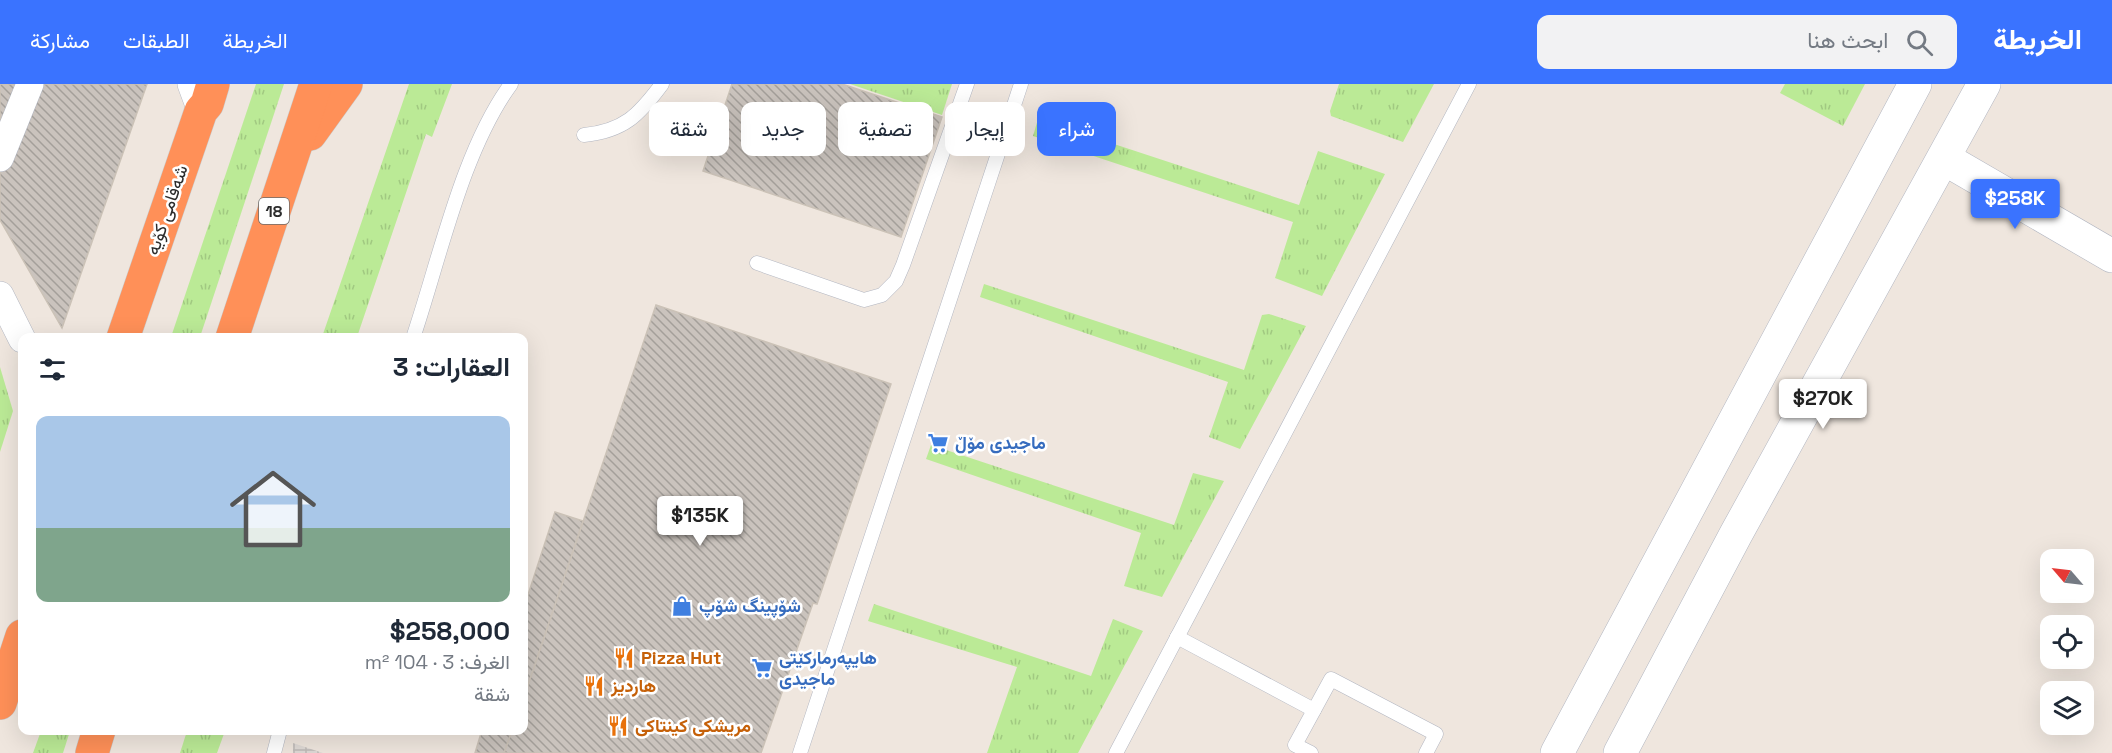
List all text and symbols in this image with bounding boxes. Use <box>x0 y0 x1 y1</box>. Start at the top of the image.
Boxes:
search box <box>1537 15 1957 69</box>
text: الخريطة <box>1993 21 2082 57</box>
text: ابحث هنا <box>1807 26 1888 54</box>
icon: search <box>1903 26 1936 59</box>
text: مشاركة <box>30 27 90 54</box>
text: الطبقات <box>123 27 190 54</box>
text: الخريطة <box>223 27 288 54</box>
chip: شقة <box>649 102 729 156</box>
chip: جديد <box>741 102 826 156</box>
chip: تصفية <box>838 102 933 156</box>
chip: إيجار <box>945 102 1025 156</box>
chip: شراء <box>1037 102 1116 156</box>
street label: شەقامی کۆیە <box>140 162 193 258</box>
pin: $258K <box>1973 179 2057 230</box>
text: $258K <box>1985 185 2045 211</box>
road number: 18 <box>259 198 289 224</box>
text: العقارات: 3 <box>393 350 510 384</box>
icon: filters <box>36 353 69 386</box>
pin: $270K <box>1781 379 1865 430</box>
text: $270K <box>1793 385 1853 411</box>
supermarket icon: ماجیدی مۆڵ <box>926 431 950 455</box>
place label: ماجیدی مۆڵ <box>955 431 1046 454</box>
icon: home <box>219 455 327 563</box>
pin: $135K <box>658 496 742 547</box>
text: $135K <box>671 502 729 528</box>
north arrow <box>2040 549 2094 603</box>
map controls <box>2040 549 2094 735</box>
shop icon: شۆپینگ شۆپ <box>670 594 694 618</box>
place label: شۆپینگ شۆپ <box>699 594 801 618</box>
text: $258,000 <box>390 614 510 648</box>
button: locate <box>2040 615 2094 669</box>
restaurant icon: Pizza Hut <box>612 646 636 670</box>
place label: Pizza Hut <box>641 646 721 669</box>
place label: هایپەرمارکێتی ماجیدی <box>779 646 877 690</box>
text: الغرف: 3 · 104 m² <box>365 649 510 675</box>
supermarket icon: هایپەرمارکێتی ماجیدی <box>750 656 774 680</box>
restaurant icon: هاردیز <box>582 674 606 698</box>
place label: هاردیز <box>610 674 656 697</box>
text: شقة <box>474 681 510 707</box>
button: layers <box>2040 681 2094 735</box>
restaurant icon: مریشکی کینتاکی <box>606 714 630 738</box>
place label: مریشکی کینتاکی <box>635 714 751 737</box>

